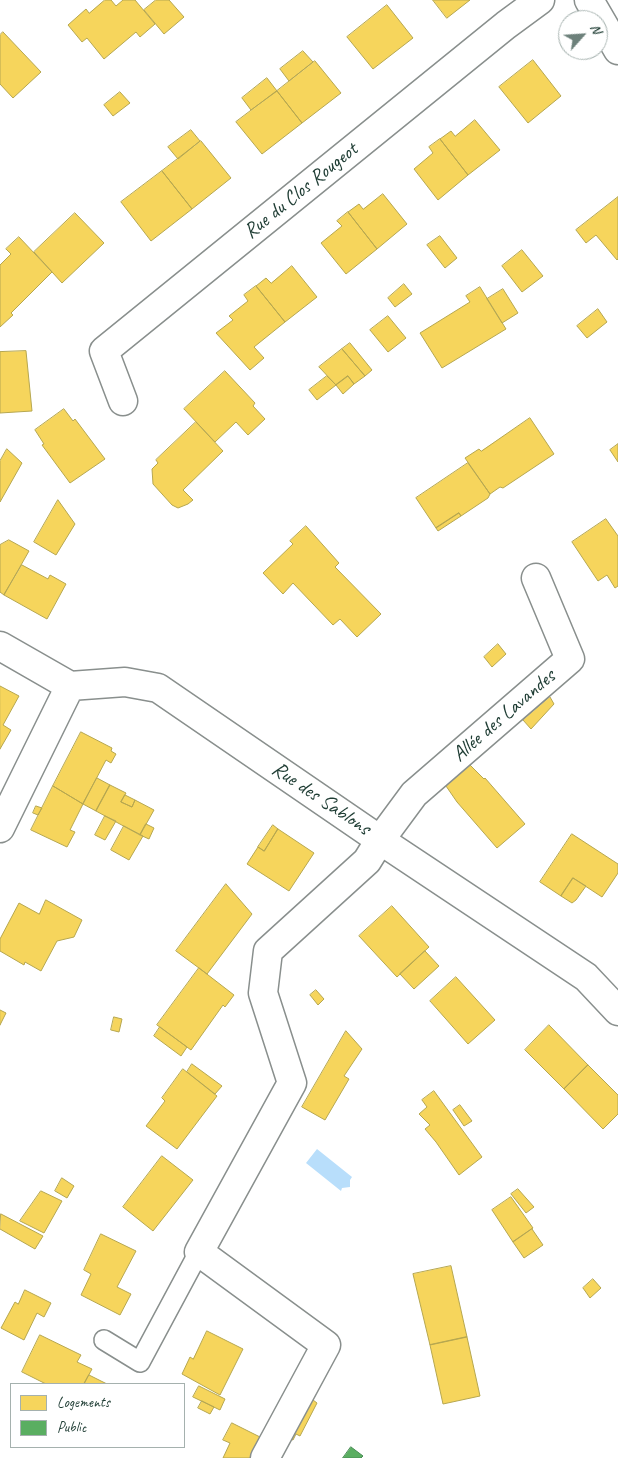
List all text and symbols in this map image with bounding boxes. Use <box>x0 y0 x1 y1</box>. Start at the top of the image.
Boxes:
north arrow <box>558 10 608 60</box>
text: N <box>586 21 606 36</box>
street label: Rue du Clos Rougeot <box>239 137 363 245</box>
street label: Allée des Lavandes <box>447 664 561 768</box>
street label: Rue des Sablons <box>267 757 375 841</box>
legend <box>10 1383 185 1448</box>
text: Logements <box>57 1393 110 1412</box>
text: Public <box>57 1418 86 1437</box>

